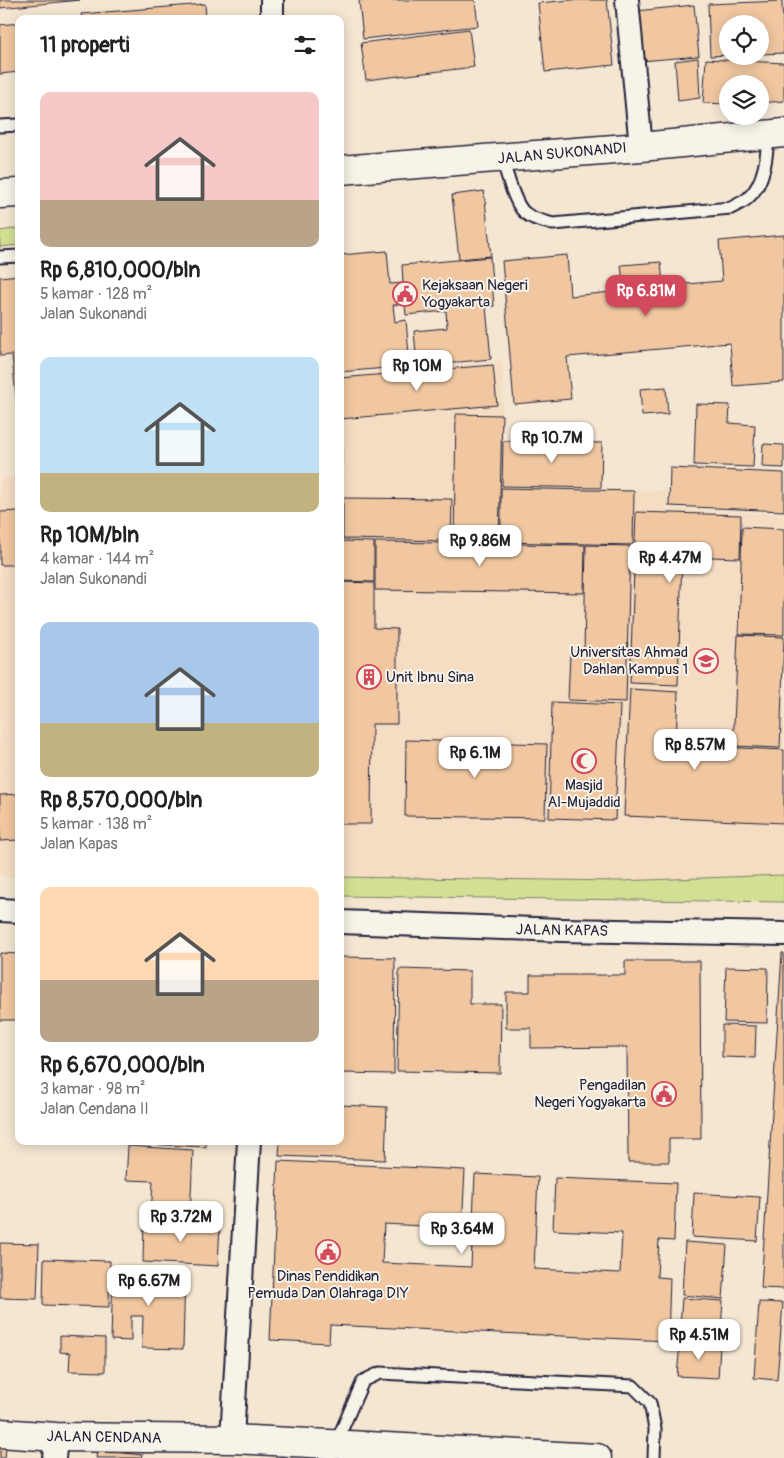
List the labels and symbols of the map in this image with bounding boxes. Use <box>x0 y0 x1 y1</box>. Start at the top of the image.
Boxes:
street label: JALAN SUKONANDI <box>497 138 627 169</box>
pin: Rp 6.81M <box>594 274 698 317</box>
place label: Kejaksaan Negeri Yogyakarta <box>421 276 528 312</box>
public building icon: Kejaksaan Negeri Yogyakarta <box>392 281 418 307</box>
pin: Rp 10M <box>376 350 458 392</box>
pin: Rp 10.7M <box>500 422 604 464</box>
pin: Rp 9.86M <box>428 524 532 567</box>
pin: Rp 4.47M <box>618 542 722 584</box>
place label: Universitas Ahmad Dahlan Kampus 1 <box>570 643 688 679</box>
school or university icon: Universitas Ahmad Dahlan Kampus 1 <box>693 648 719 674</box>
building icon: Unit Ibnu Sina <box>356 664 382 690</box>
place label: Unit Ibnu Sina <box>386 668 474 687</box>
pin: Rp 8.57M <box>643 728 747 771</box>
pin: Rp 6.1M <box>429 736 521 779</box>
mosque icon: Masjid Al-Mujaddid <box>571 748 597 774</box>
place label: Masjid Al-Mujaddid <box>547 776 621 812</box>
street label: JALAN KAPAS <box>516 920 608 941</box>
place label: Pengadilan Negeri Yogyakarta <box>534 1076 646 1112</box>
public building icon: Pengadilan Negeri Yogyakarta <box>651 1081 677 1107</box>
pin: Rp 3.72M <box>129 1200 233 1243</box>
pin: Rp 3.64M <box>410 1212 514 1255</box>
public building icon: Dinas Pendidikan Pemuda Dan Olahraga DIY <box>315 1239 341 1265</box>
pin: Rp 6.67M <box>97 1264 201 1307</box>
place label: Dinas Pendidikan Pemuda Dan Olahraga DIY <box>247 1267 409 1303</box>
pin: Rp 4.51M <box>647 1318 751 1361</box>
street label: JALAN CENDANA <box>46 1427 162 1448</box>

